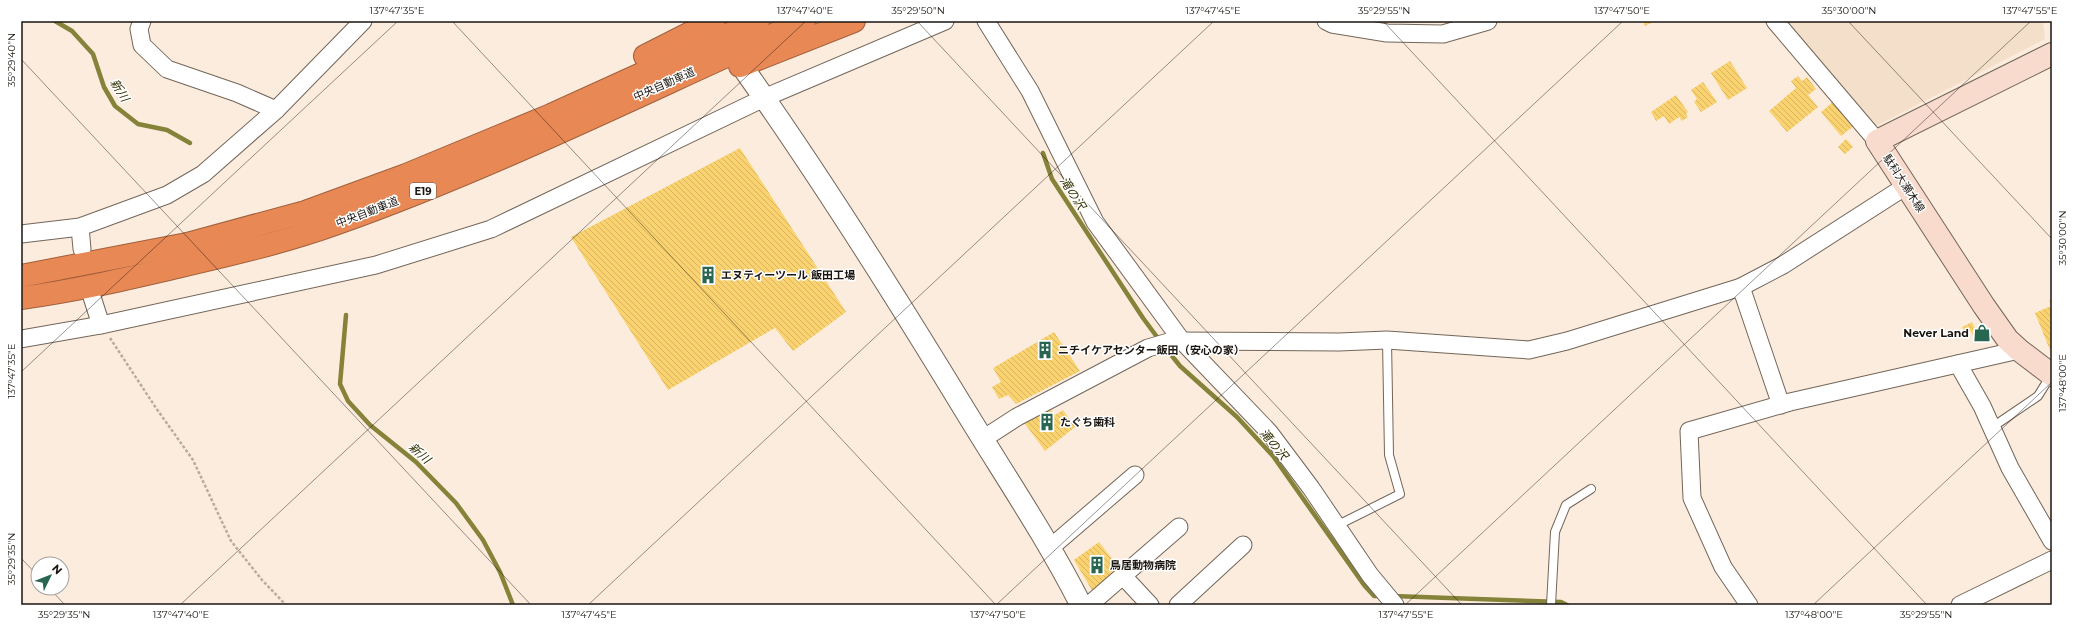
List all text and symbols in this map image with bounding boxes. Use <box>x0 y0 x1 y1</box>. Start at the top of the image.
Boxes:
text: 137°47'35"E <box>370 4 425 17</box>
text: 137°47'40"E <box>777 4 834 17</box>
text: 35°29'50"N <box>891 4 945 17</box>
text: 137°47'45"E <box>1185 4 1241 17</box>
text: 35°29'55"N <box>1358 4 1410 17</box>
text: 137°47'50"E <box>1594 4 1650 17</box>
text: 35°30'00"N <box>1821 4 1877 17</box>
text: 137°47'55"E <box>2003 4 2058 17</box>
text: 35°29'40"N <box>5 33 18 87</box>
street label: 中央自動車道 <box>631 64 697 104</box>
water label: 新川 <box>107 76 134 106</box>
street label: 駄科大瀬木線 <box>1880 152 1928 214</box>
water label: 滝の沢 <box>1057 174 1090 214</box>
road number: E19 <box>410 183 436 199</box>
street label: 中央自動車道 <box>334 194 400 230</box>
text: 35°30'00"N <box>2056 210 2069 266</box>
building icon: エヌティーツール 飯田工場 <box>698 265 718 285</box>
place label: エヌティーツール 飯田工場 <box>721 268 855 282</box>
shop icon: Never Land <box>1972 323 1992 343</box>
place label: Never Land <box>1903 326 1969 340</box>
building icon: ニチイケアセンター飯田（安心の家） <box>1035 340 1055 360</box>
text: 137°47'35"E <box>5 343 18 398</box>
place label: ニチイケアセンター飯田（安心の家） <box>1058 343 1245 357</box>
text: 137°48'00"E <box>2056 354 2069 412</box>
building icon: たぐち歯科 <box>1037 412 1057 432</box>
place label: たぐち歯科 <box>1060 415 1115 429</box>
water label: 滝の沢 <box>1257 425 1293 464</box>
water label: 新川 <box>406 439 435 468</box>
text: 35°29'35"N <box>5 533 18 585</box>
building icon: 鳥居動物病院 <box>1087 555 1107 575</box>
north arrow <box>30 556 70 596</box>
place label: 鳥居動物病院 <box>1110 558 1176 572</box>
text: N <box>49 561 65 577</box>
text: 35°29'35"N <box>38 608 90 621</box>
text: 137°47'40"E <box>153 608 210 621</box>
text: 137°47'45"E <box>561 608 617 621</box>
text: 137°47'50"E <box>970 608 1026 621</box>
text: 137°47'55"E <box>1379 608 1434 621</box>
text: 137°48'00"E <box>1785 608 1843 621</box>
text: 35°29'55"N <box>1900 608 1952 621</box>

